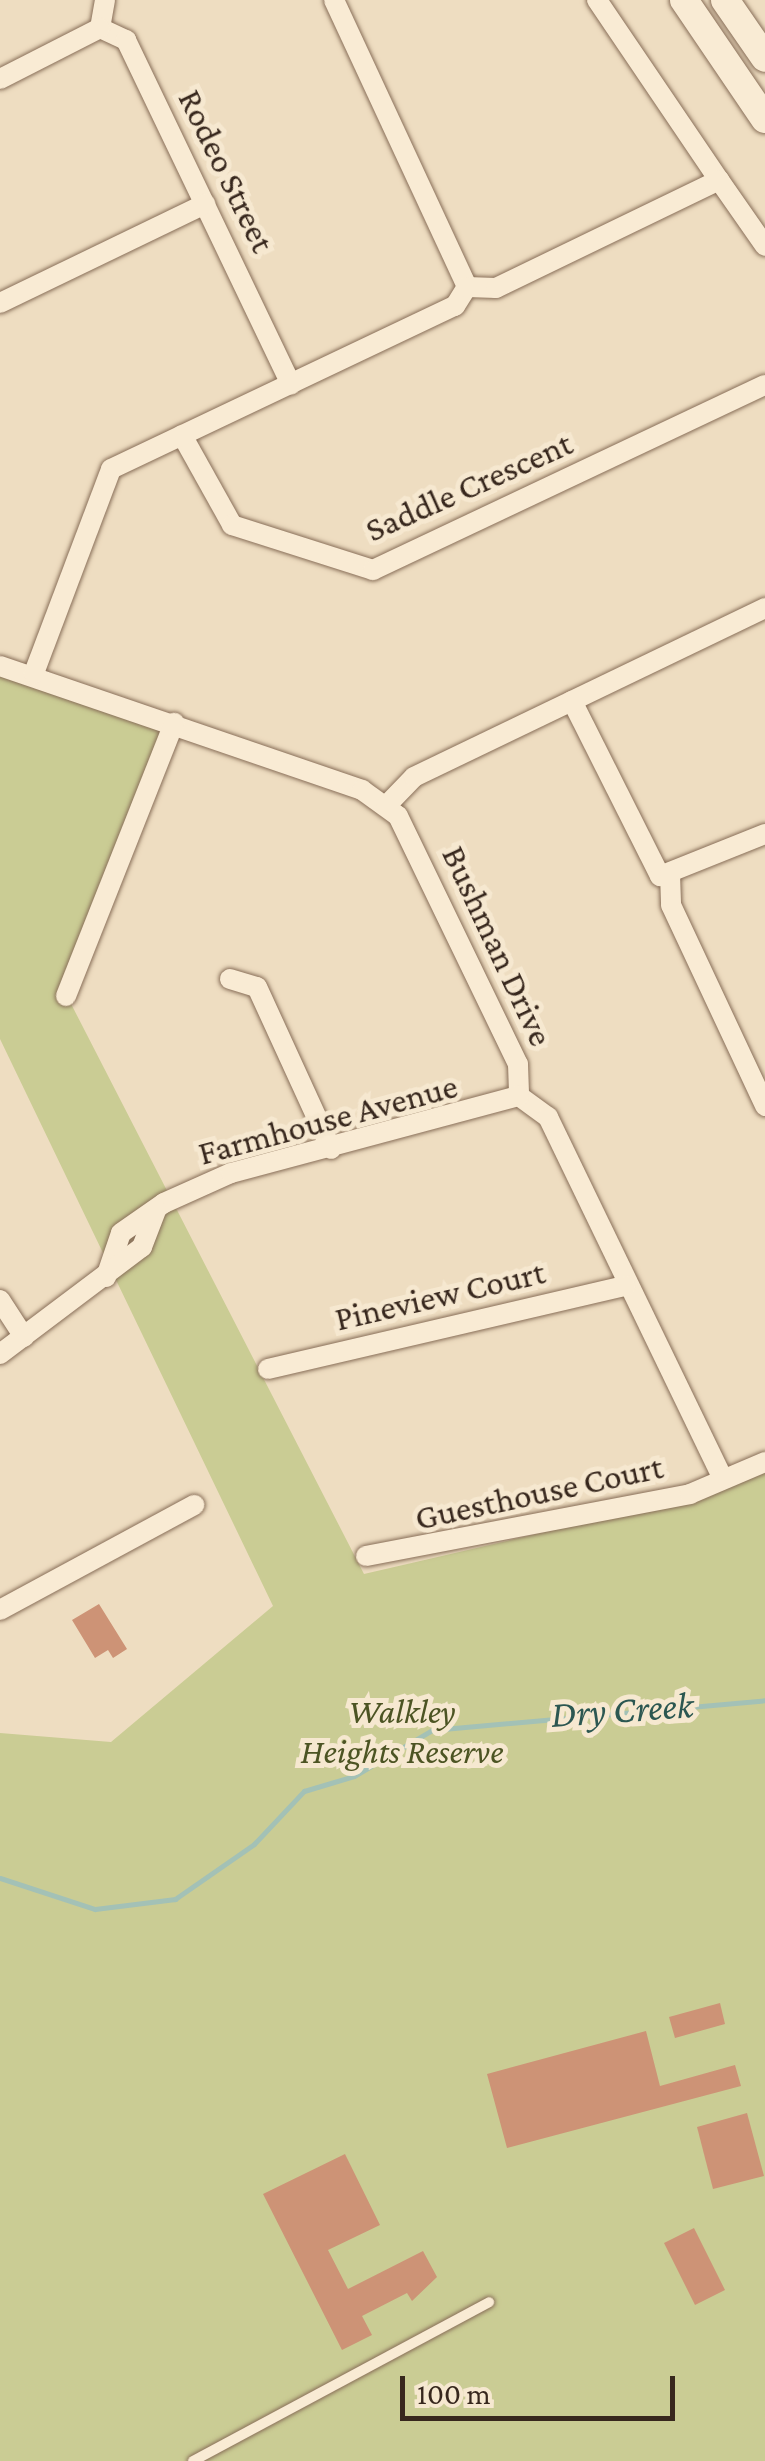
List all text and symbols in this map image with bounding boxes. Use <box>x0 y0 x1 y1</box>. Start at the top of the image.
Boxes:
street label: Rodeo Street <box>169 83 283 259</box>
street label: Saddle Crescent <box>359 423 579 551</box>
street label: Bushman Drive <box>432 839 562 1053</box>
street label: Farmhouse Avenue <box>194 1065 462 1175</box>
street label: Pineview Court <box>331 1251 549 1341</box>
street label: Guesthouse Court <box>411 1446 667 1540</box>
water label: Dry Creek <box>549 1682 695 1738</box>
park label: Walkley Heights Reserve <box>301 1691 503 1773</box>
scale bar <box>405 2356 680 2418</box>
text: 100 m <box>417 2377 491 2410</box>

